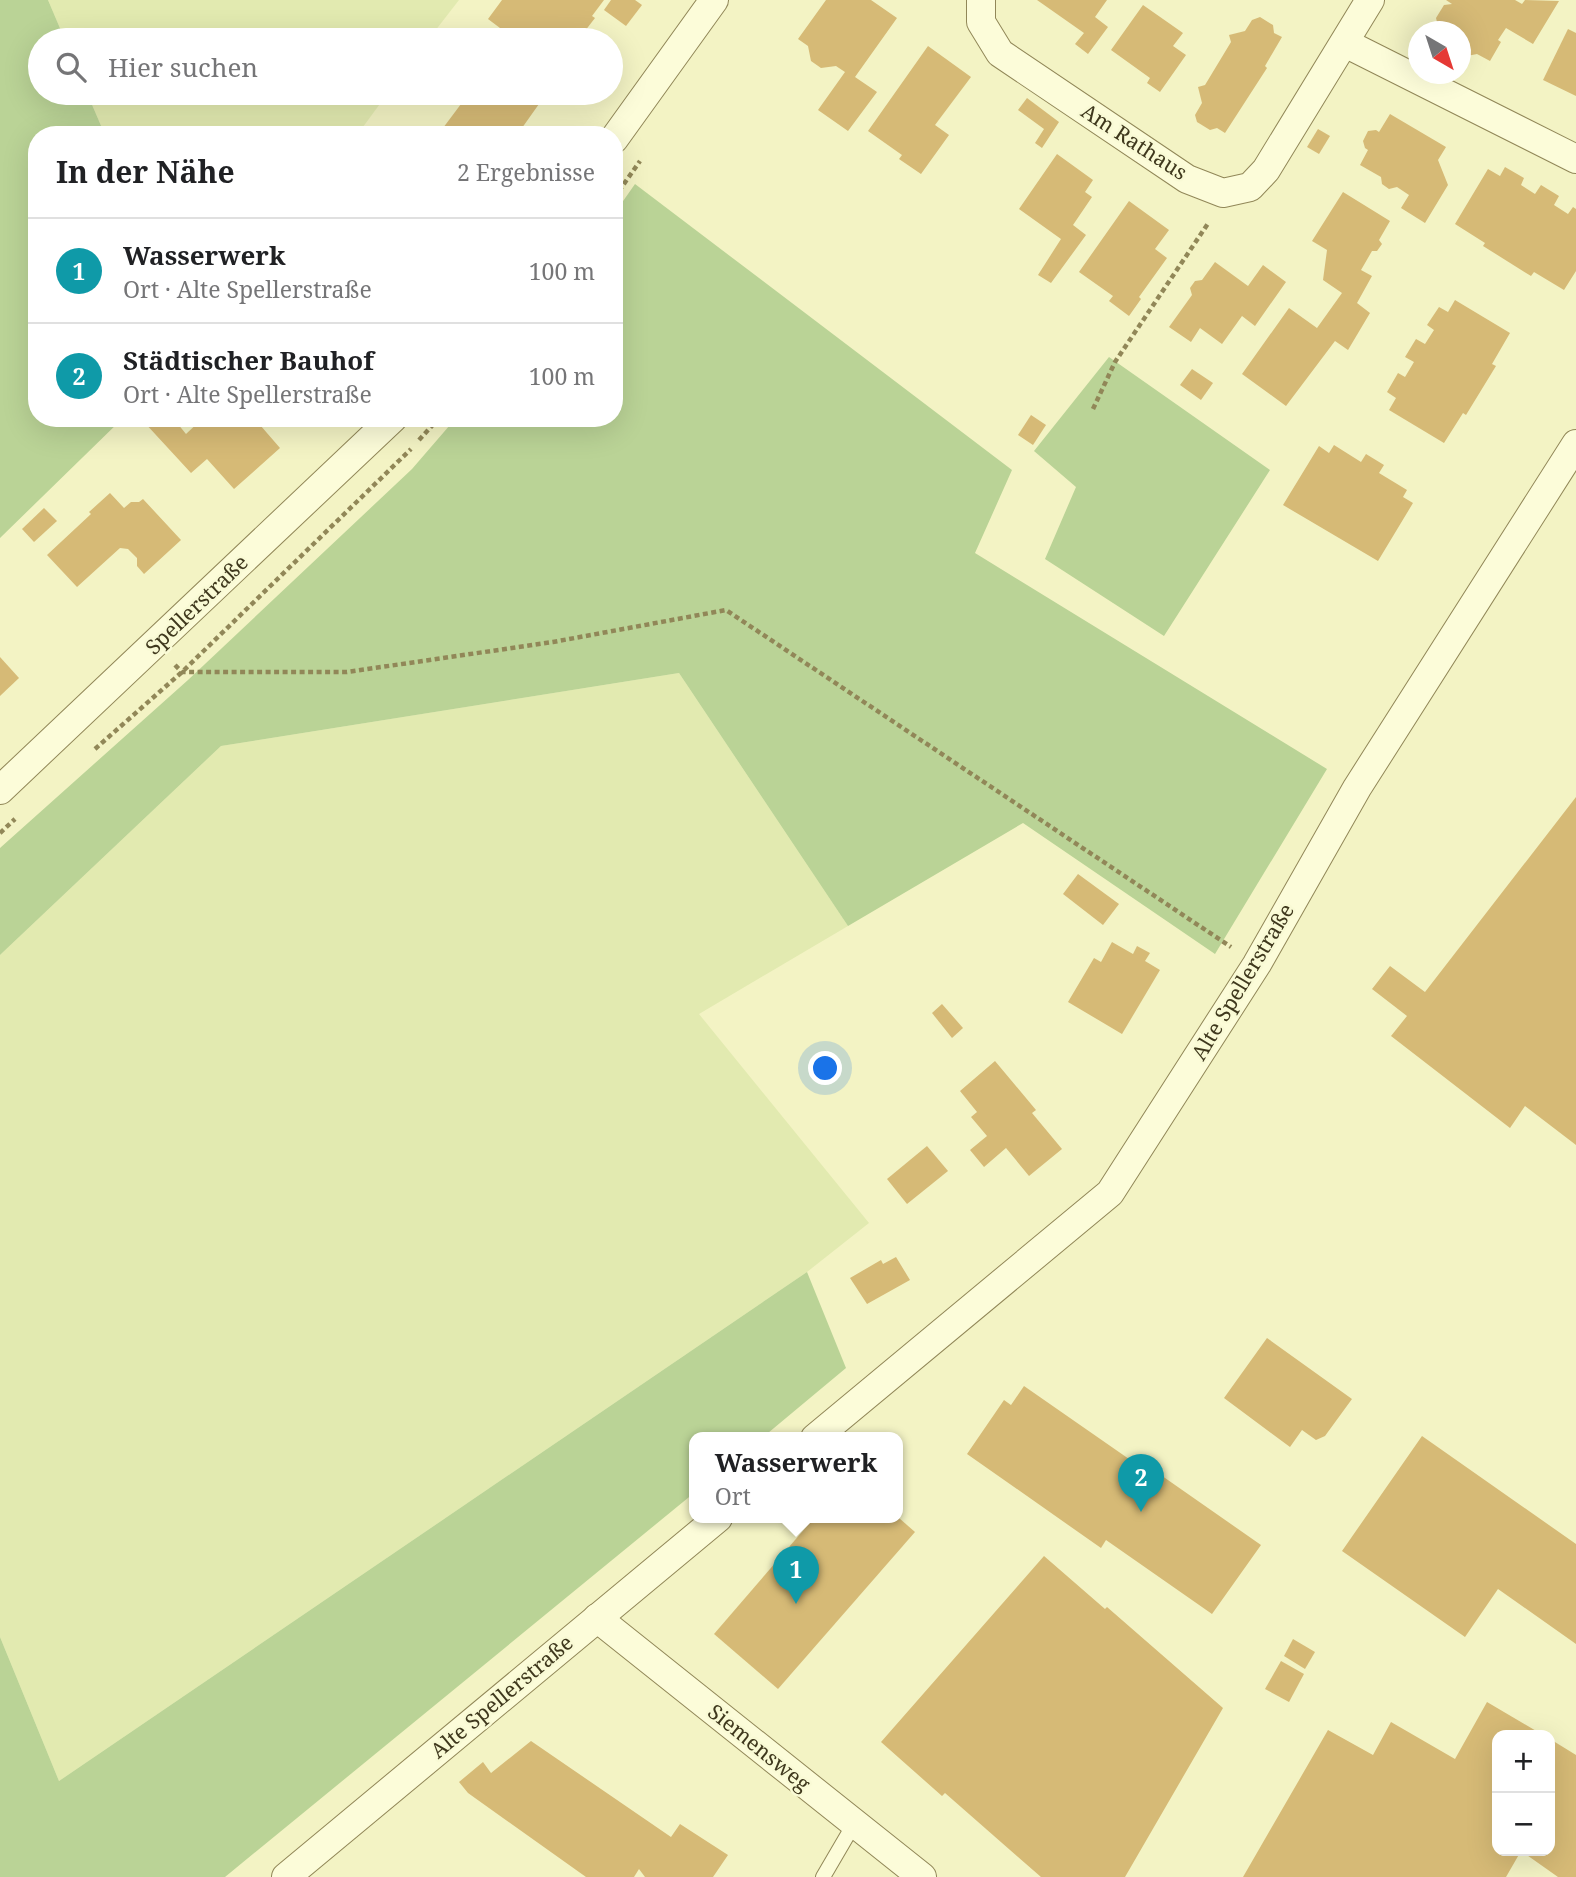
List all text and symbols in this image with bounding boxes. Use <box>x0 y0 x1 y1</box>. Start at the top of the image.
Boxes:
north arrow <box>1408 21 1471 84</box>
search box <box>28 28 623 105</box>
icon: search <box>52 48 90 86</box>
text: Hier suchen <box>108 49 258 85</box>
street label: Am Rathaus <box>1076 96 1193 186</box>
text: In der Nähe <box>56 151 235 192</box>
text: 2 Ergebnisse <box>457 156 595 188</box>
text: Wasserwerk <box>123 237 285 273</box>
text: 1 <box>73 255 86 287</box>
text: 100 m <box>529 255 595 287</box>
text: Ort · Alte Spellerstraße <box>123 273 372 305</box>
text: Städtischer Bauhof <box>123 342 374 378</box>
text: 2 <box>73 360 86 392</box>
text: 100 m <box>529 360 595 392</box>
text: Ort · Alte Spellerstraße <box>123 378 372 410</box>
street label: Spellerstraße <box>139 548 254 660</box>
street label: Alte Spellerstraße <box>1184 898 1300 1065</box>
your location <box>808 1051 842 1085</box>
popup <box>689 1432 903 1523</box>
text: Wasserwerk <box>715 1444 877 1480</box>
pin: 2 <box>1118 1454 1164 1512</box>
text: Ort <box>715 1480 751 1512</box>
pin: 1 <box>773 1546 819 1604</box>
street label: Alte Spellerstraße <box>424 1628 579 1764</box>
street label: Siemensweg <box>703 1697 817 1798</box>
map controls <box>1492 1730 1555 1856</box>
button: + <box>1492 1730 1555 1793</box>
button: − <box>1492 1793 1555 1856</box>

